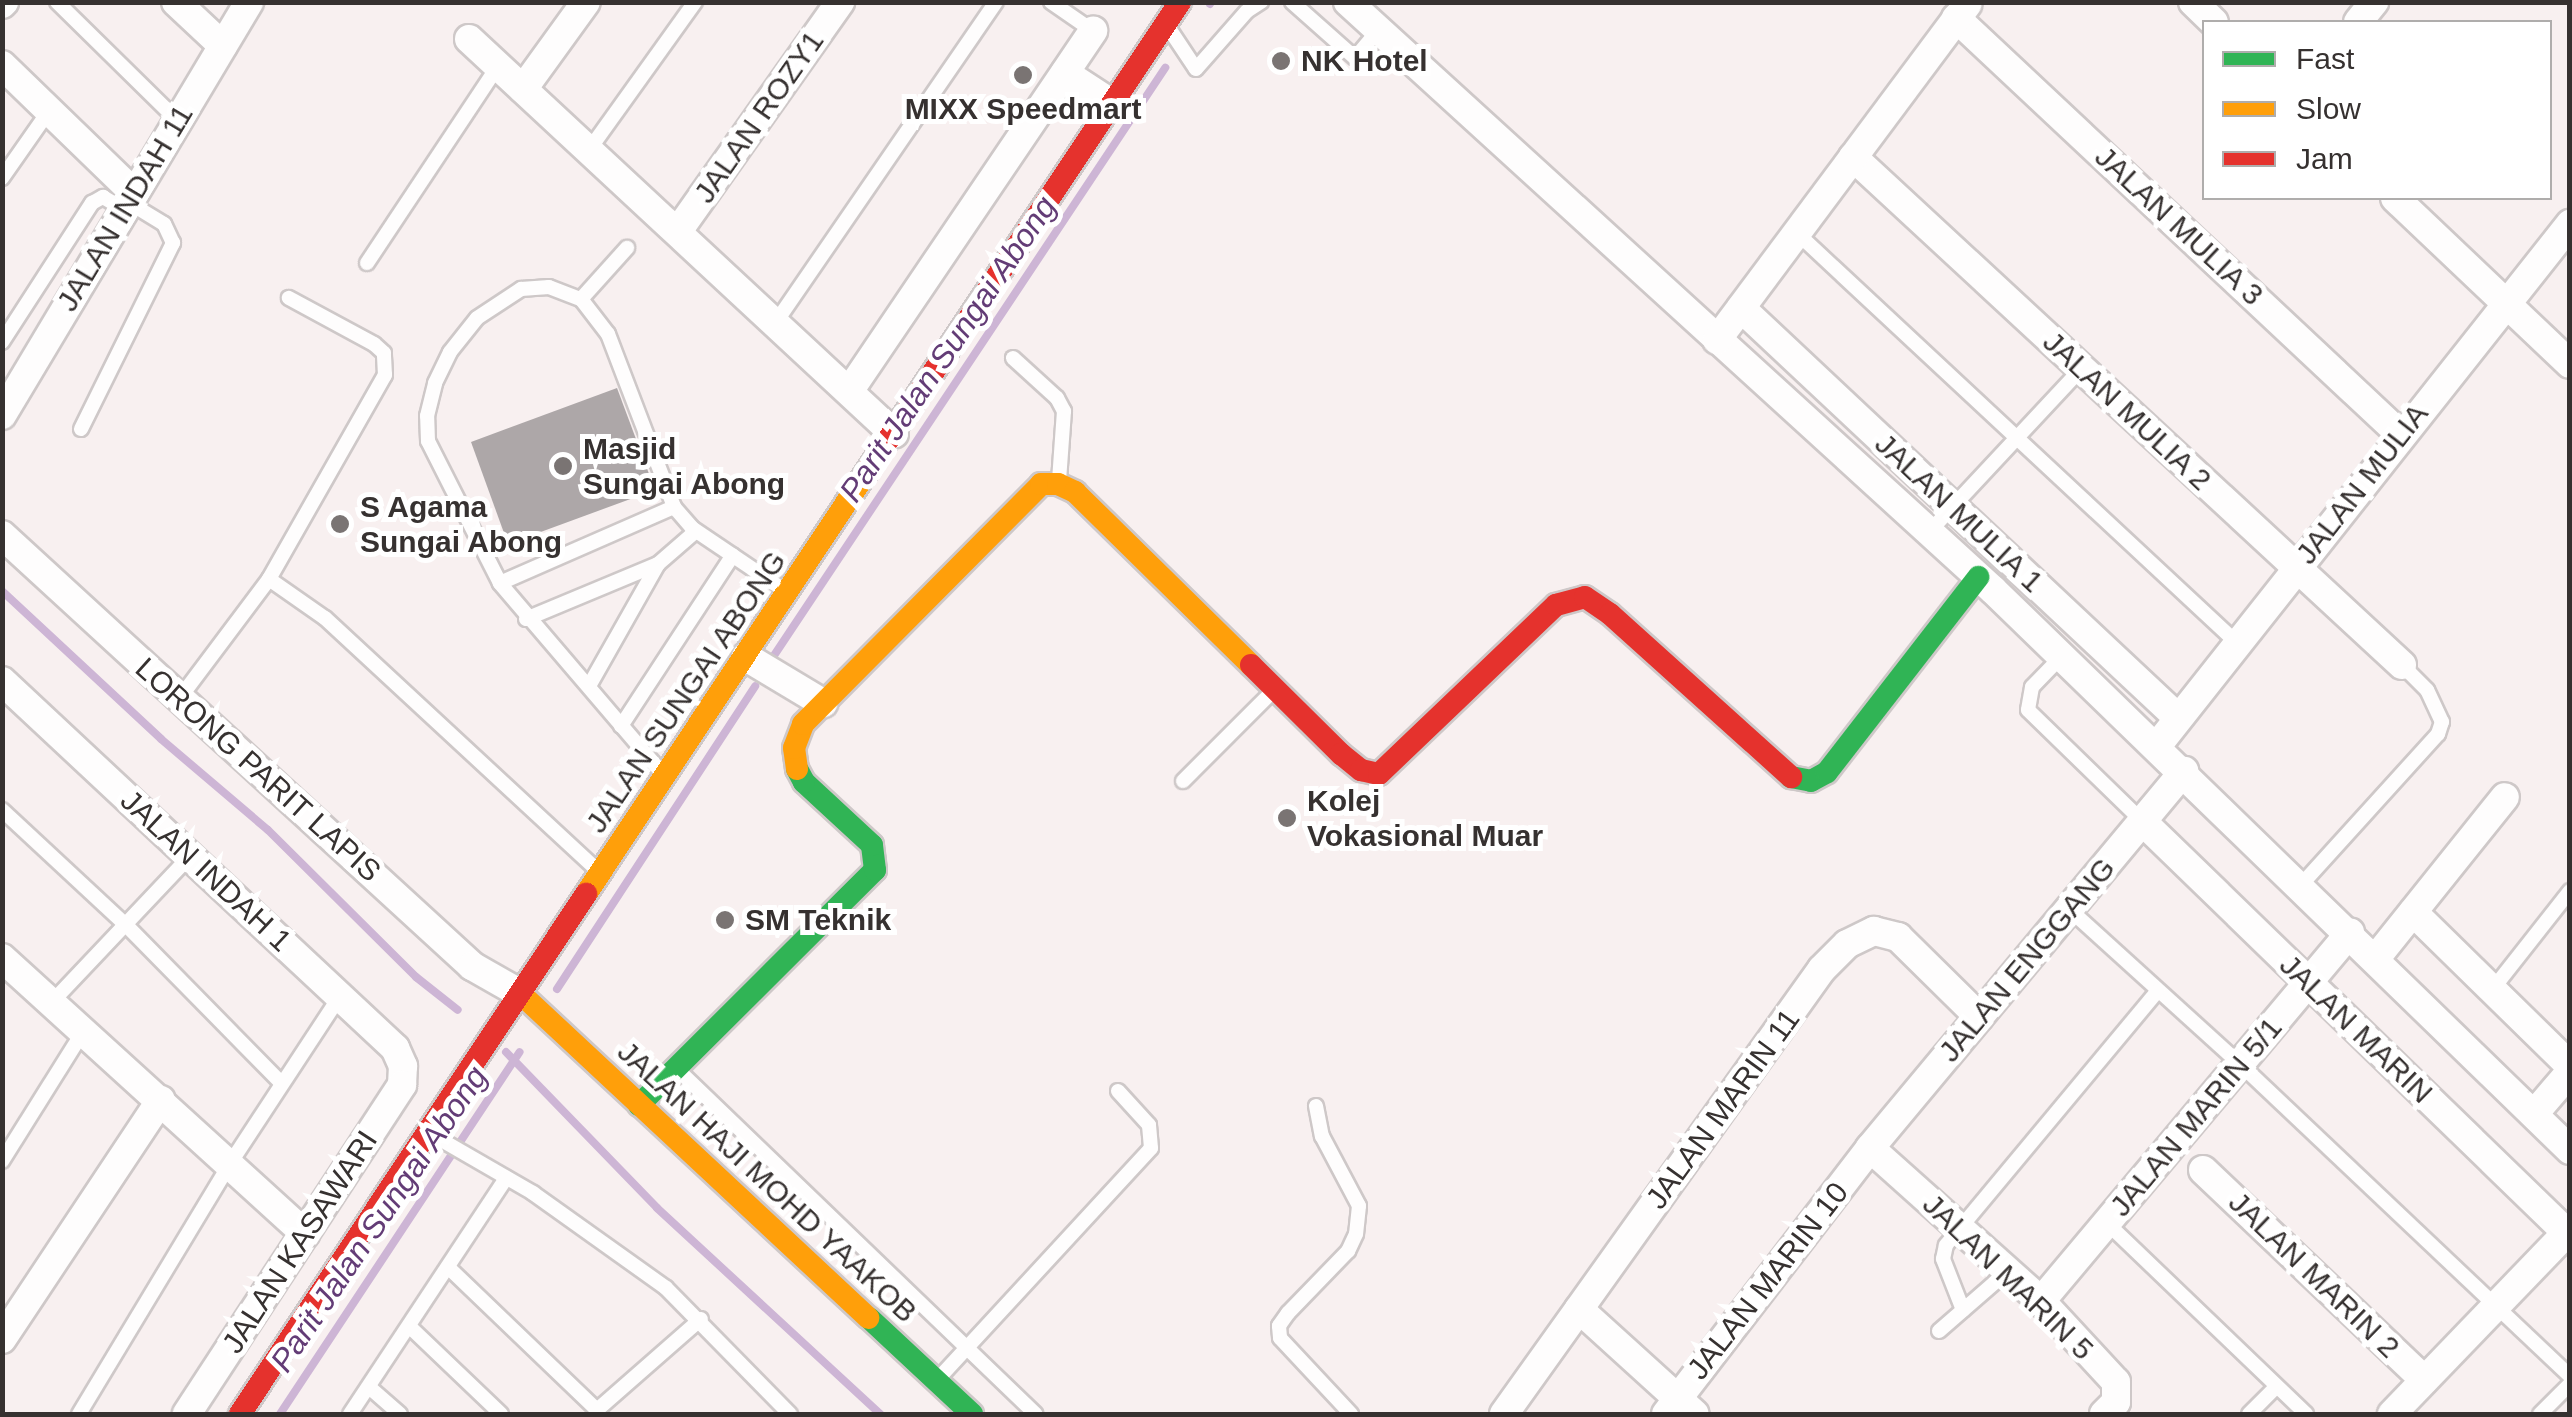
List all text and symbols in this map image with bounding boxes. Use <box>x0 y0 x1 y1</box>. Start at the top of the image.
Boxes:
legend <box>2202 20 2552 200</box>
street label: JALAN ROZY1 <box>686 24 832 210</box>
text: Fast <box>2296 42 2354 75</box>
place label: NK Hotel <box>1301 43 1428 79</box>
marker: NK Hotel <box>1270 50 1292 72</box>
marker: MIXX Speedmart <box>1012 64 1034 86</box>
place label: MIXX Speedmart <box>905 91 1141 127</box>
text: Slow <box>2296 92 2361 125</box>
street label: JALAN INDAH 11 <box>49 98 201 318</box>
street label: JALAN MULIA 3 <box>2087 138 2271 314</box>
text: Jam <box>2296 142 2353 175</box>
water label: Parit Jalan Sungai Abong <box>831 189 1065 509</box>
street label: JALAN MULIA 2 <box>2035 323 2219 499</box>
street label: JALAN MULIA <box>2288 397 2436 571</box>
street label: JALAN MULIA 1 <box>1867 425 2051 601</box>
place label: Masjid Sungai Abong <box>583 431 786 502</box>
marker: Masjid Sungai Abong <box>552 455 574 477</box>
place label: S Agama Sungai Abong <box>360 489 563 560</box>
marker: S Agama Sungai Abong <box>329 513 351 535</box>
street label: JALAN SUNGAI ABONG <box>578 544 794 840</box>
street label: LORONG PARIT LAPIS <box>128 650 388 890</box>
street label: JALAN INDAH 1 <box>113 783 299 959</box>
place label: Kolej Vokasional Muar <box>1307 783 1543 854</box>
marker: Kolej Vokasional Muar <box>1276 807 1298 829</box>
street label: JALAN ENGGANG <box>1931 851 2123 1069</box>
place label: SM Teknik <box>745 902 891 938</box>
marker: SM Teknik <box>714 909 736 931</box>
street label: JALAN MARIN <box>2272 947 2440 1111</box>
street label: JALAN MARIN 11 <box>1639 1002 1807 1216</box>
street label: JALAN MARIN 5/1 <box>2102 1010 2290 1224</box>
street label: JALAN HAJI MOHD YAAKOB <box>610 1034 924 1330</box>
water label: Parit Jalan Sungai Abong <box>262 1059 496 1379</box>
street label: JALAN KASAWARI <box>215 1124 385 1360</box>
street label: JALAN MARIN 10 <box>1680 1175 1856 1387</box>
street label: JALAN MARIN 2 <box>2221 1184 2407 1366</box>
street label: JALAN MARIN 5 <box>1915 1186 2101 1368</box>

